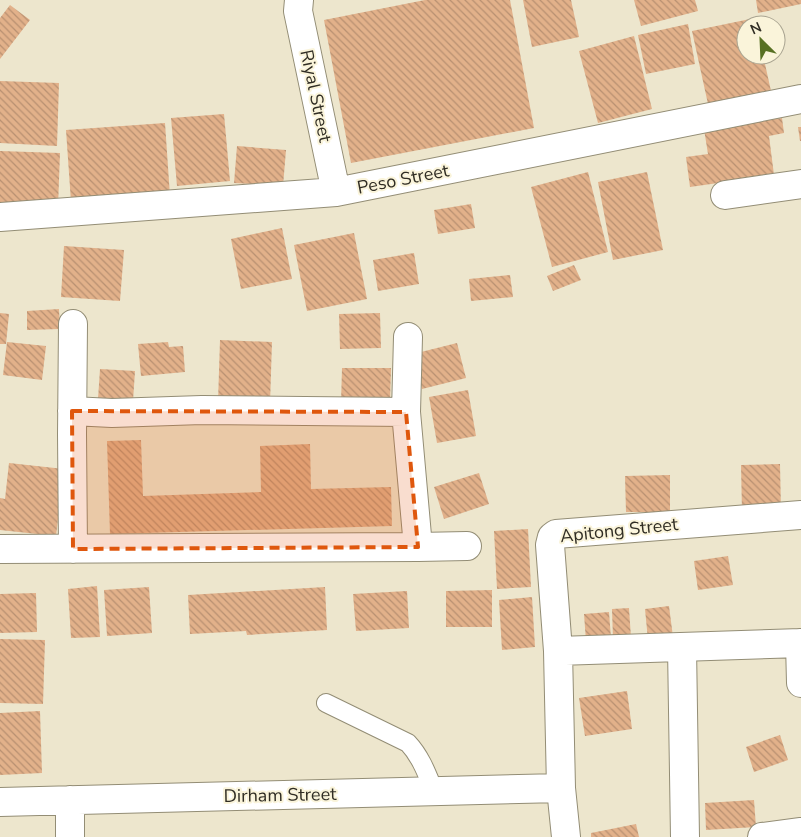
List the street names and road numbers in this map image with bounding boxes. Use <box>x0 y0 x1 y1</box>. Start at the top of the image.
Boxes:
street label: Riyal Street <box>295 48 338 145</box>
street label: Peso Street <box>355 158 452 200</box>
street label: Apitong Street <box>559 512 680 548</box>
street label: Dirham Street <box>223 782 337 808</box>

